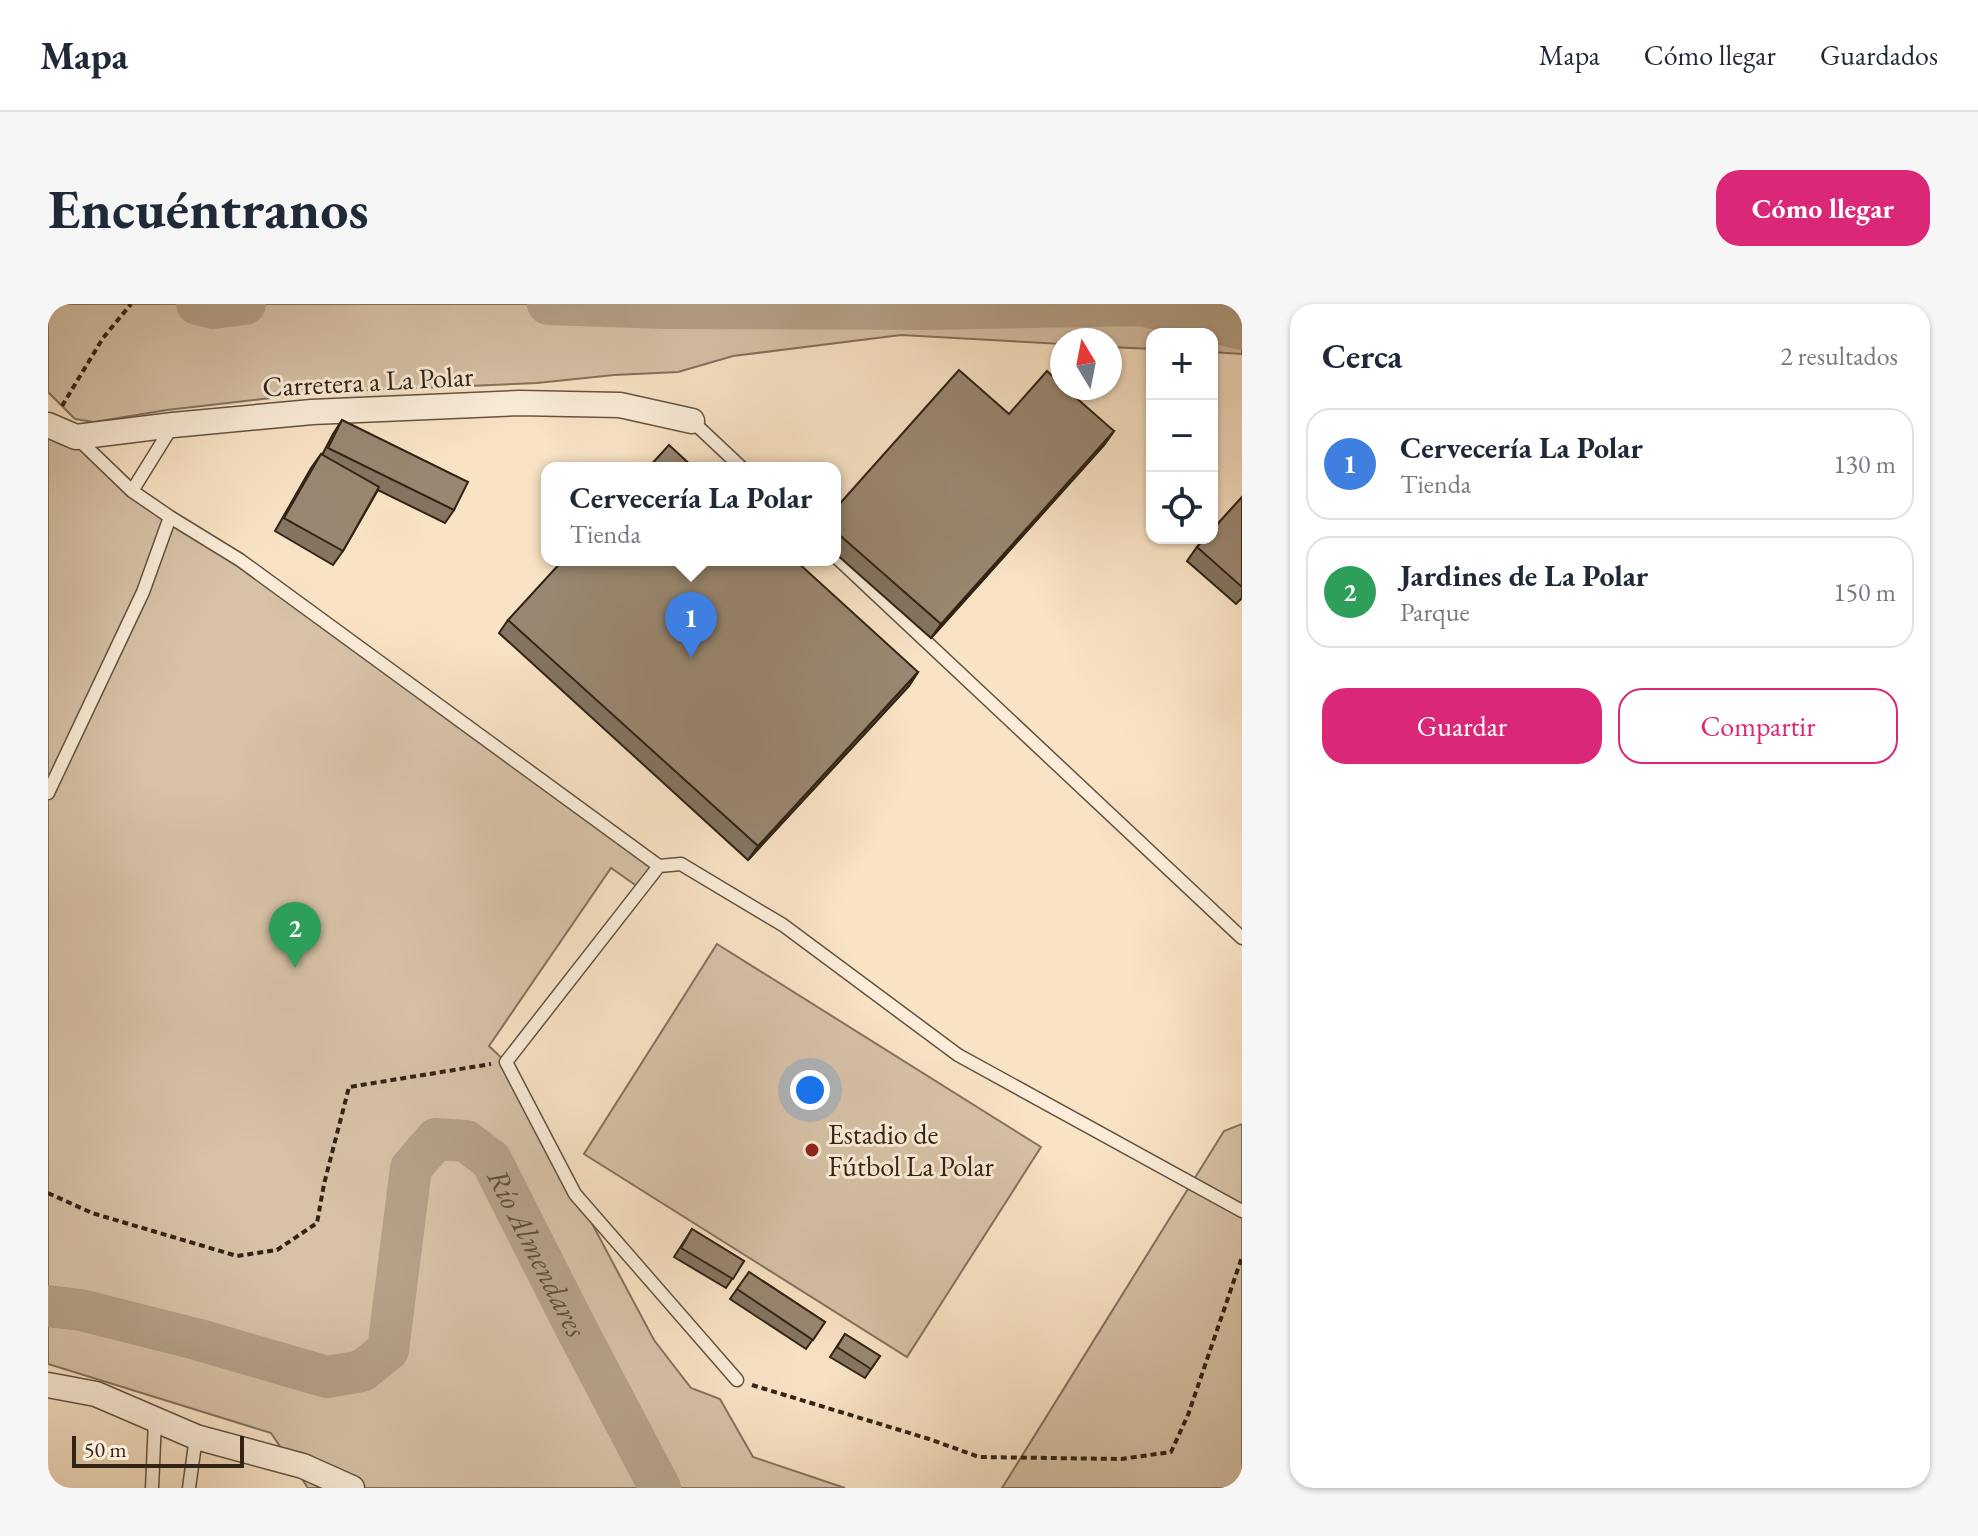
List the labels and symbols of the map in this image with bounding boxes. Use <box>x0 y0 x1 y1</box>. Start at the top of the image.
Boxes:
north arrow <box>1050 328 1122 400</box>
street label: Carretera a La Polar <box>262 357 475 405</box>
pin: 1 <box>665 592 717 658</box>
pin: 2 <box>269 902 321 968</box>
your location <box>790 1070 830 1110</box>
place label: Estadio de Fútbol La Polar <box>828 1116 995 1184</box>
marker: Estadio de Fútbol La Polar <box>803 1141 821 1159</box>
water label: Río Almendares <box>479 1162 597 1344</box>
scale bar <box>72 1432 244 1468</box>

